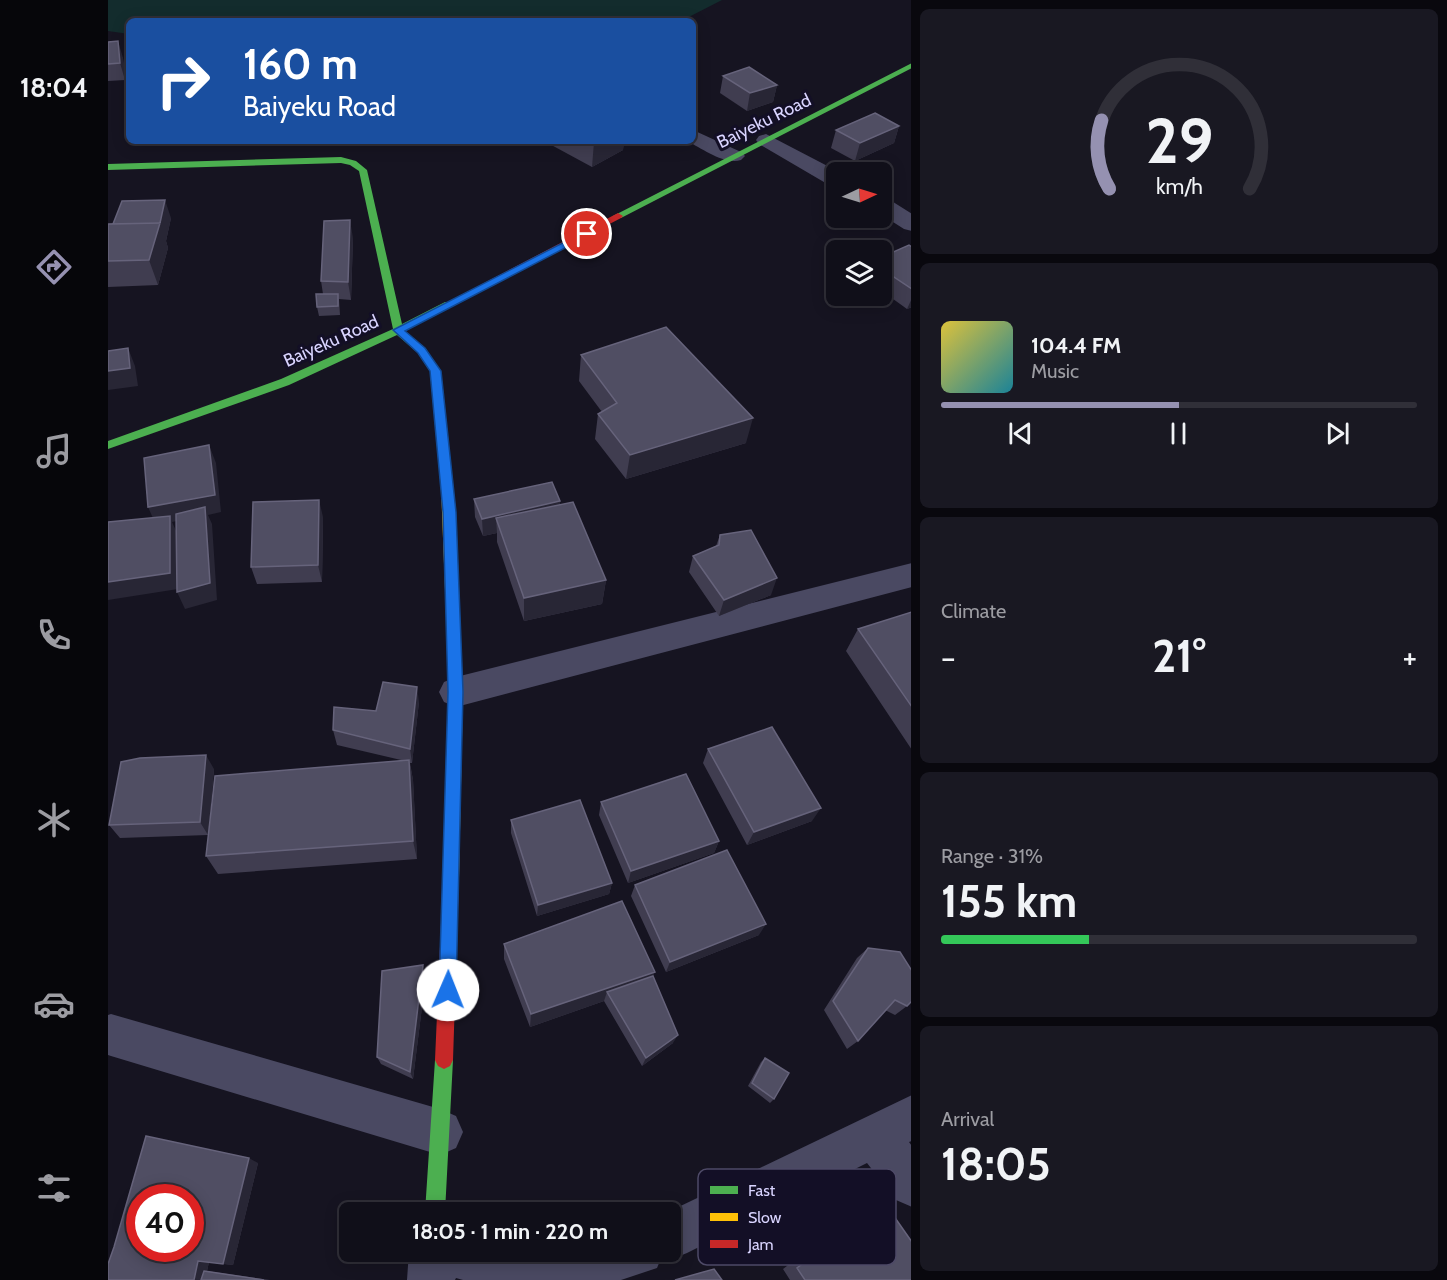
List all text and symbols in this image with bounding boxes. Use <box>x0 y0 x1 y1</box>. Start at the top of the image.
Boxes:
text: 160 m <box>243 38 358 90</box>
icon: right <box>144 42 222 120</box>
text: 18:04 <box>20 71 88 104</box>
street label: Baiyeku Road <box>713 89 815 153</box>
text: Baiyeku Road <box>243 90 396 123</box>
text: 29 <box>1145 103 1213 179</box>
north arrow <box>826 162 892 228</box>
map controls <box>826 162 892 306</box>
text: km/h <box>1156 173 1202 199</box>
pin <box>561 208 612 259</box>
icon: arrive <box>570 217 603 250</box>
button: layers <box>826 240 892 306</box>
icon: directions <box>33 246 75 288</box>
street label: Baiyeku Road <box>280 310 382 372</box>
text: 104.4 FM <box>1031 332 1121 359</box>
text: Music <box>1031 359 1079 383</box>
icon: previous <box>1004 417 1037 450</box>
icon: pause <box>1162 417 1195 450</box>
icon: next <box>1321 417 1354 450</box>
icon: music <box>33 430 75 472</box>
text: Climate <box>941 599 1006 623</box>
icon: phone <box>33 614 75 656</box>
text: 21° <box>1152 629 1206 683</box>
text: − <box>941 637 956 677</box>
text: + <box>1402 637 1417 677</box>
icon: climate <box>33 799 75 841</box>
text: Range · 31% <box>941 844 1043 868</box>
text: 155 km <box>941 874 1077 928</box>
position arrow <box>416 958 480 1022</box>
icon: car <box>33 983 75 1025</box>
text: Arrival <box>941 1107 994 1131</box>
text: 18:05 <box>941 1137 1051 1191</box>
icon: filters <box>33 1167 75 1209</box>
legend <box>698 1169 896 1265</box>
text: Fast <box>748 1181 776 1200</box>
speed limit sign: 40 <box>126 1184 204 1262</box>
text: Slow <box>748 1208 782 1227</box>
text: 18:05 · 1 min · 220 m <box>412 1218 608 1245</box>
text: Jam <box>747 1235 774 1254</box>

